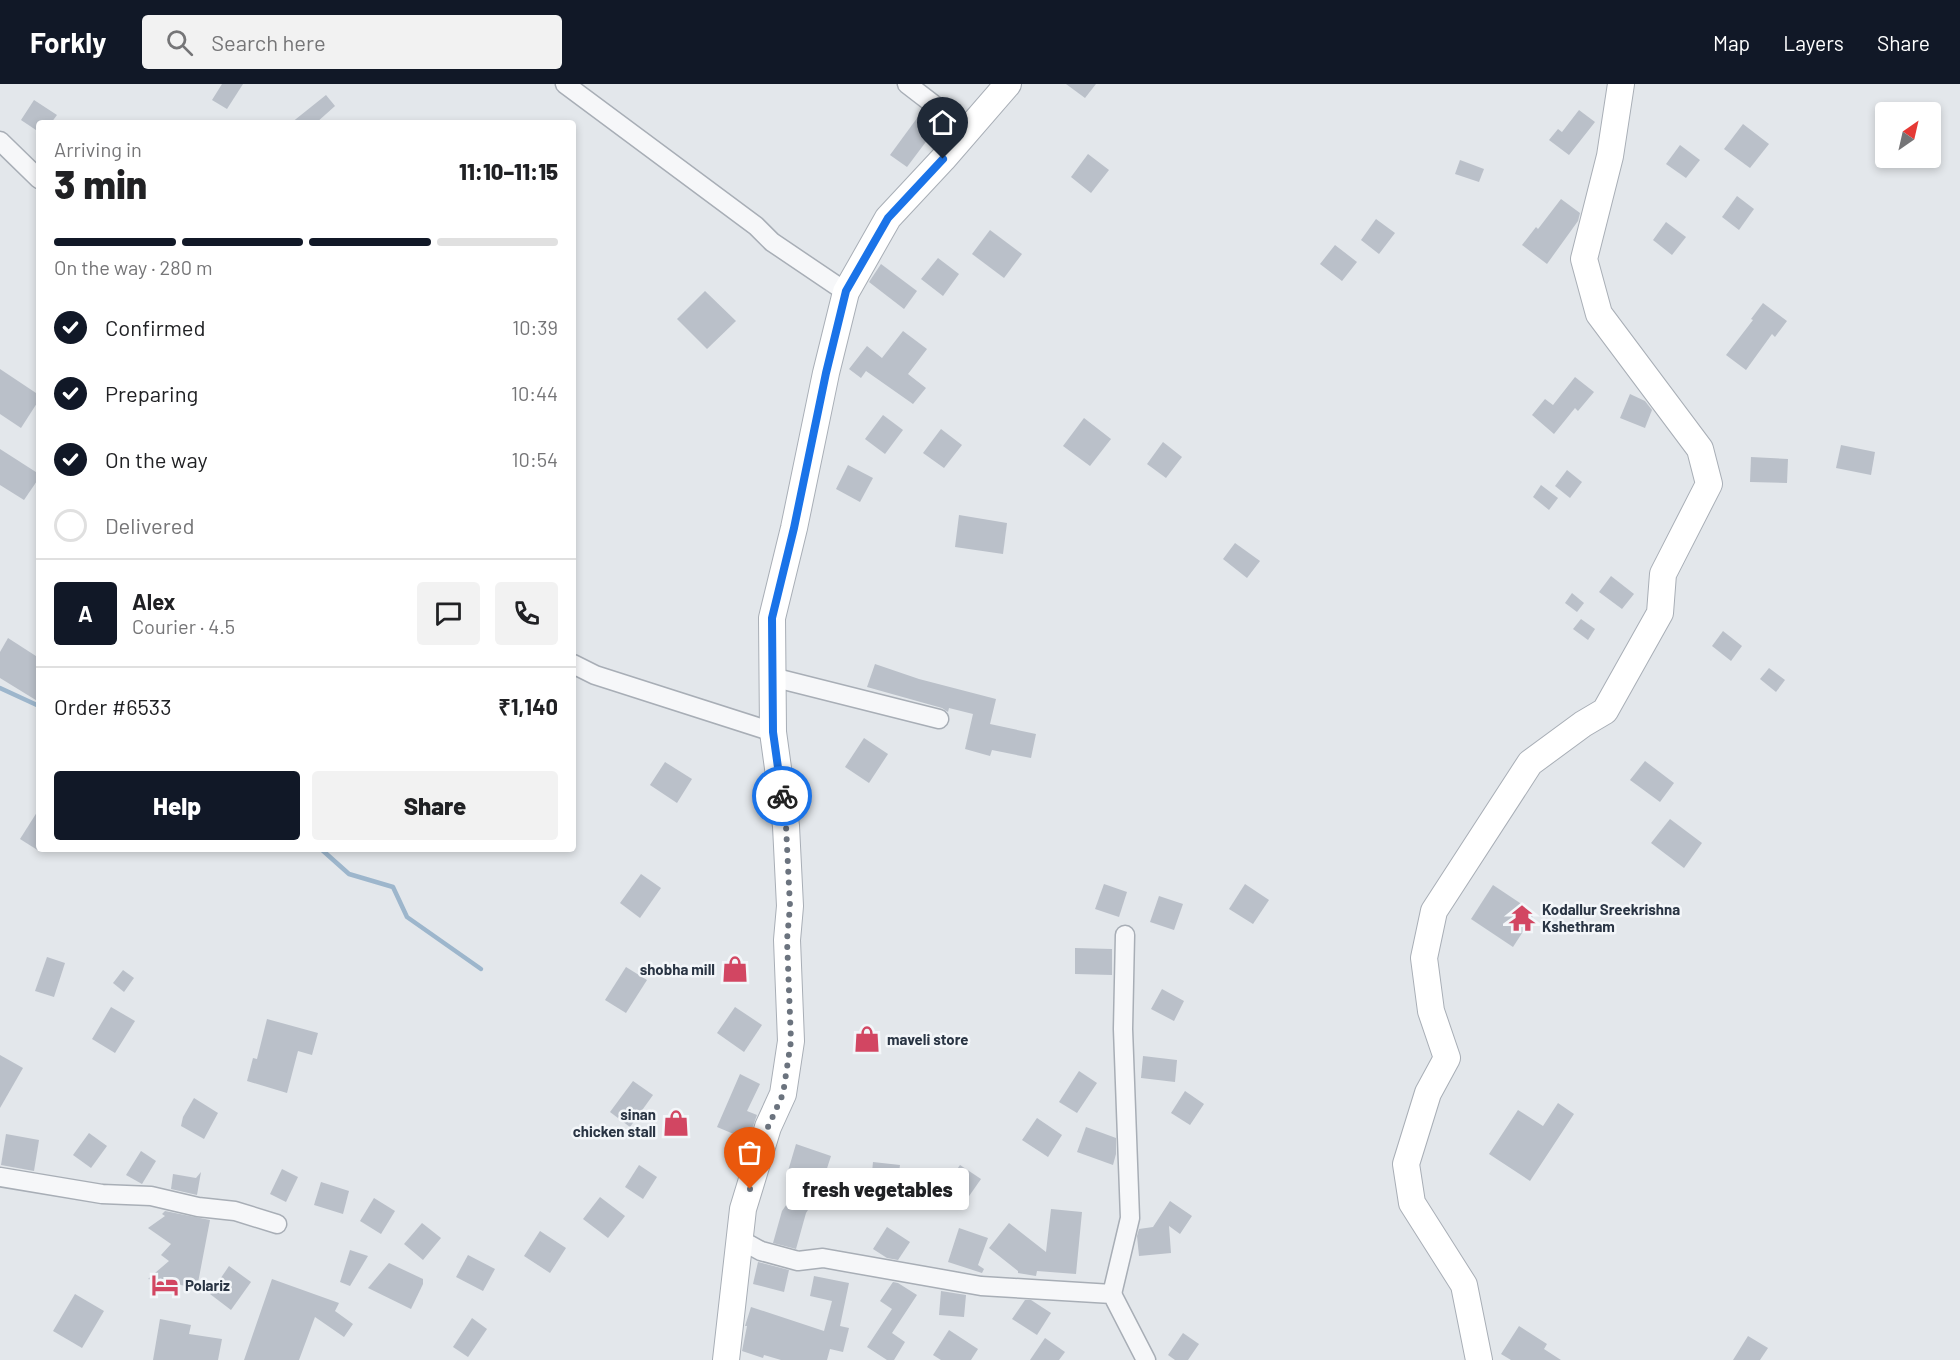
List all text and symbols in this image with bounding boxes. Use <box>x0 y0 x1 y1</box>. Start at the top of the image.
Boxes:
search box <box>142 15 562 69</box>
text: Forkly <box>30 25 106 59</box>
icon: search <box>163 26 196 59</box>
text: Search here <box>211 29 326 55</box>
text: Map <box>1713 30 1750 55</box>
text: Layers <box>1783 30 1844 55</box>
text: Share <box>1877 30 1930 55</box>
pin <box>917 97 968 159</box>
north arrow <box>1875 102 1941 168</box>
map controls <box>1875 102 1941 168</box>
icon: home <box>926 106 959 139</box>
text: Arriving in <box>54 137 142 161</box>
text: 11:10–11:15 <box>459 158 558 184</box>
text: 3 min <box>54 160 147 207</box>
text: On the way · 280 m <box>54 255 213 279</box>
icon: check <box>54 311 87 344</box>
text: Confirmed <box>105 314 205 340</box>
text: 10:39 <box>512 315 558 339</box>
icon: check <box>54 377 87 410</box>
text: Preparing <box>105 380 198 406</box>
text: 10:44 <box>511 381 558 405</box>
icon: check <box>54 443 87 476</box>
text: On the way <box>105 446 208 472</box>
text: 10:54 <box>512 447 558 471</box>
text: Delivered <box>105 512 194 538</box>
button: chat <box>417 582 480 645</box>
button: phone <box>495 582 558 645</box>
text: Alex <box>132 588 175 614</box>
text: A <box>78 600 93 626</box>
text: Courier · 4.5 <box>132 614 235 638</box>
text: Order #6533 <box>54 693 172 719</box>
text: ₹1,140 <box>498 693 558 719</box>
courier <box>752 766 812 826</box>
button: Help <box>54 771 300 840</box>
button: Share <box>312 771 558 840</box>
icon: bike <box>766 780 799 813</box>
place label: Kodallur Sreekrishna Kshethram <box>1542 900 1680 935</box>
temple icon: Kodallur Sreekrishna Kshethram <box>1507 903 1537 933</box>
shop icon: shobha mill <box>720 954 750 984</box>
place label: shobha mill <box>640 960 715 978</box>
shop icon: maveli store <box>852 1024 882 1054</box>
place label: maveli store <box>887 1030 968 1048</box>
place label: sinan chicken stall <box>573 1105 656 1140</box>
shop icon: sinan chicken stall <box>661 1108 691 1138</box>
pin <box>724 1127 775 1189</box>
icon: bag <box>733 1136 766 1169</box>
callout: fresh vegetables <box>786 1168 969 1210</box>
text: fresh vegetables <box>802 1177 953 1201</box>
hotel icon: Polariz <box>150 1270 180 1300</box>
place label: Polariz <box>185 1276 230 1294</box>

